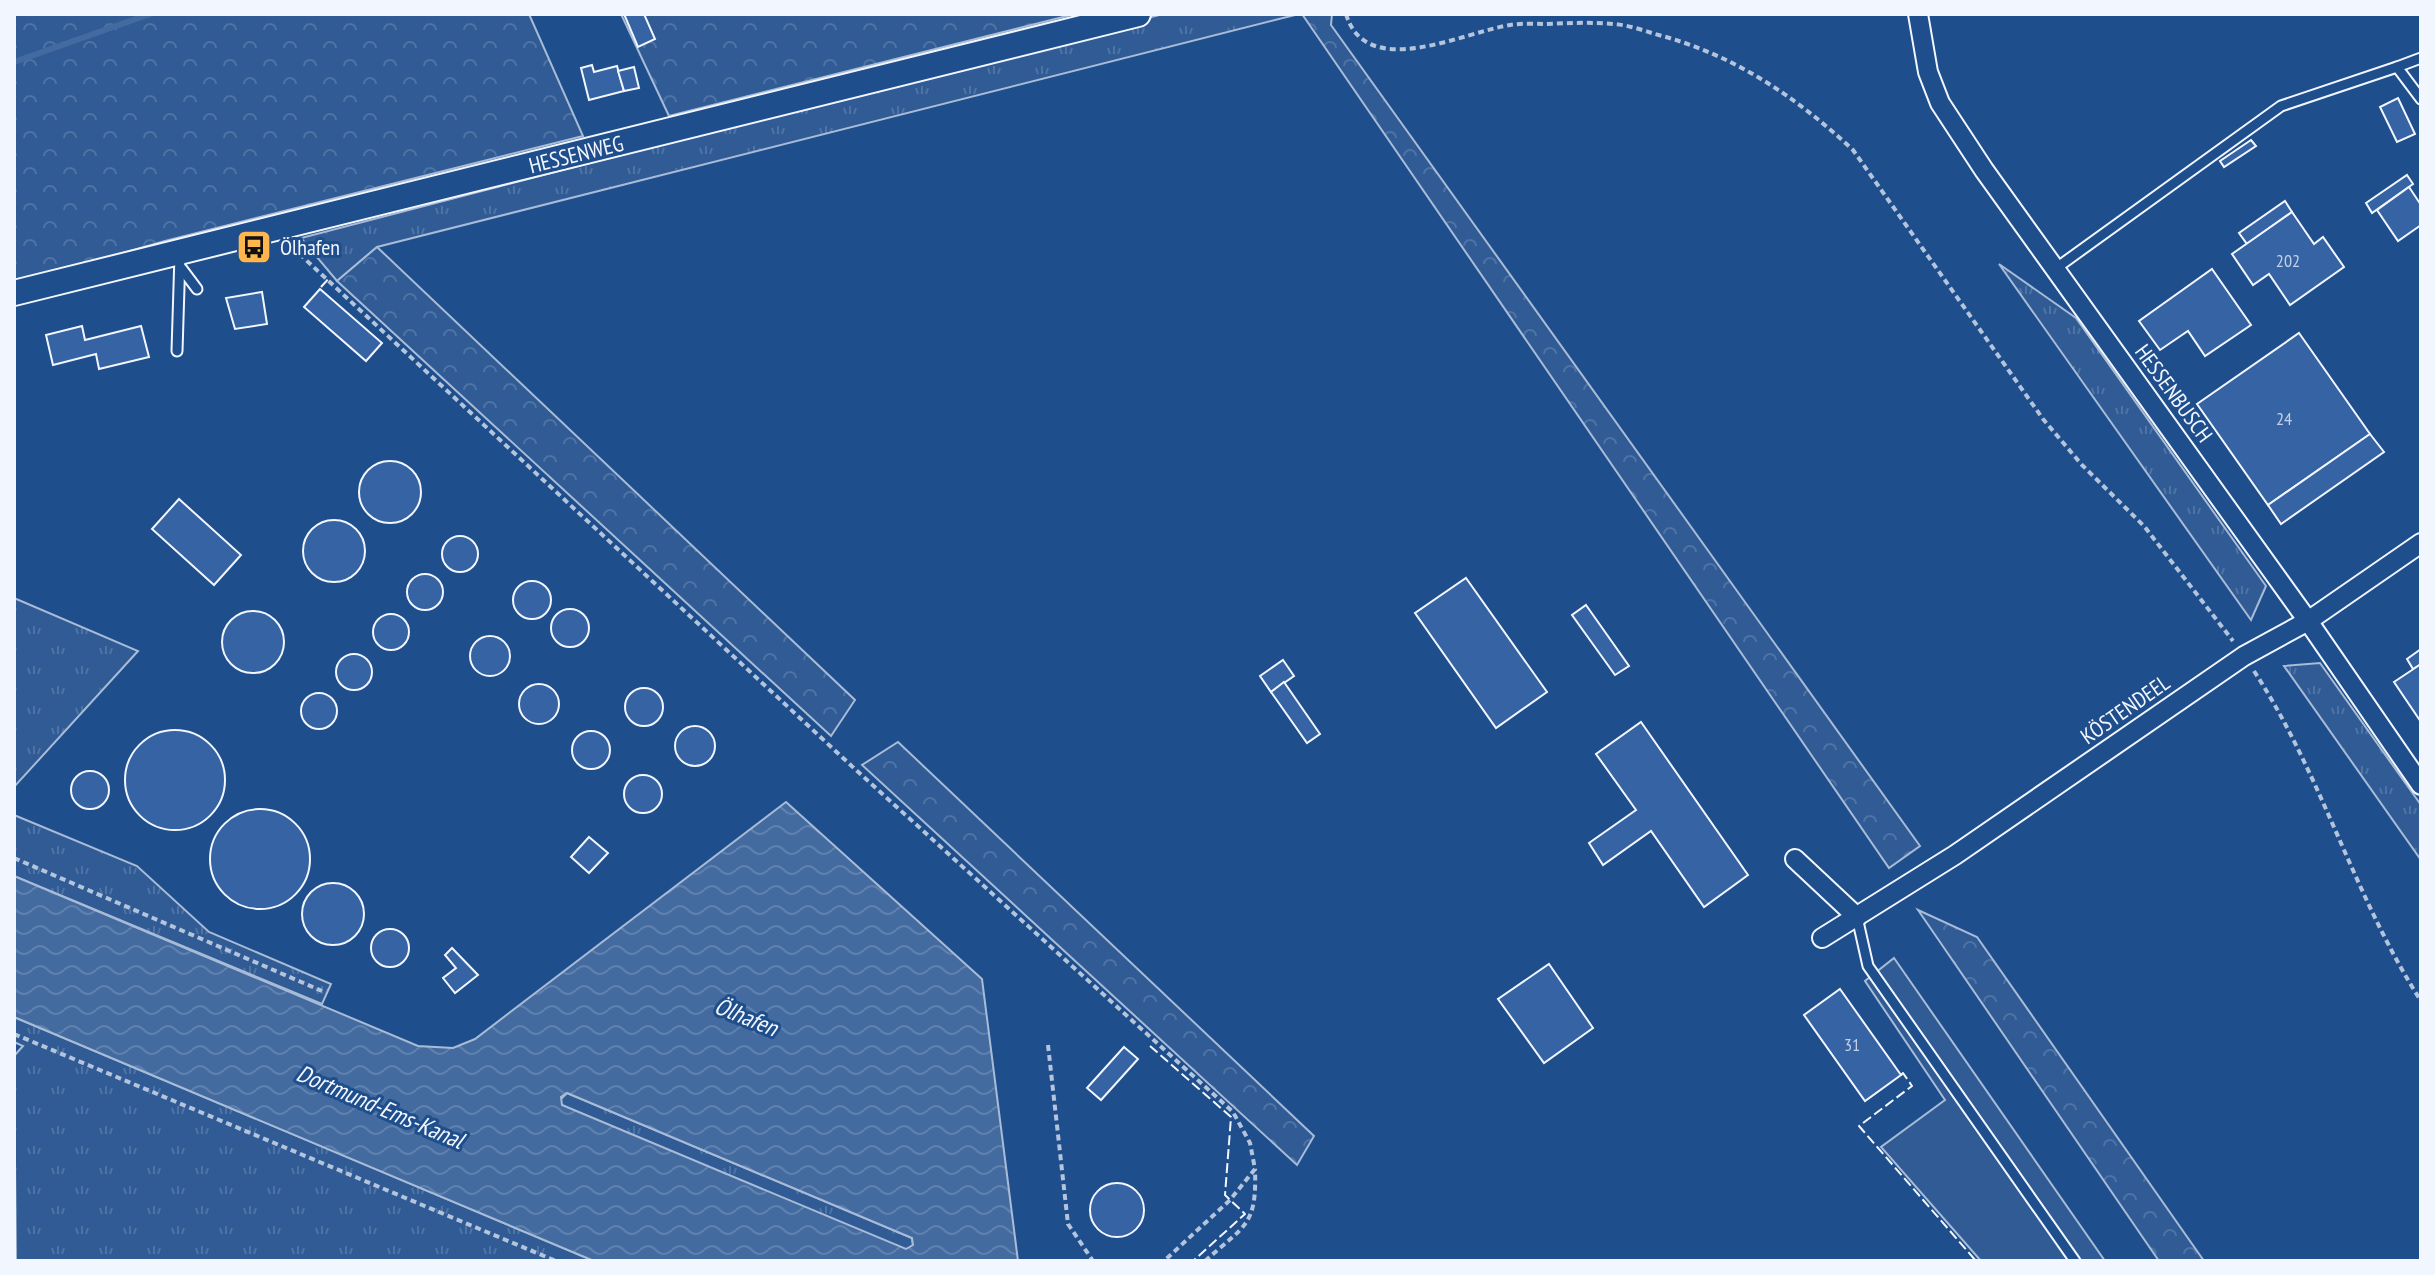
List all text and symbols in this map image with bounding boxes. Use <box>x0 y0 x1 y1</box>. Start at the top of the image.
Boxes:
street label: HESSENWEG <box>526 129 626 179</box>
bus stop icon: Ölhafen <box>235 228 273 266</box>
place label: Ölhafen <box>280 233 340 261</box>
house number: 202 <box>2276 249 2300 272</box>
street label: HESSENBUSCH <box>2129 338 2219 448</box>
house number: 24 <box>2276 407 2292 430</box>
street label: KÖSTENDEEL <box>2075 668 2175 750</box>
water label: Ölhafen <box>710 990 784 1044</box>
house number: 31 <box>1844 1033 1860 1056</box>
water label: Dortmund-Ems-Kanal <box>292 1057 471 1157</box>

